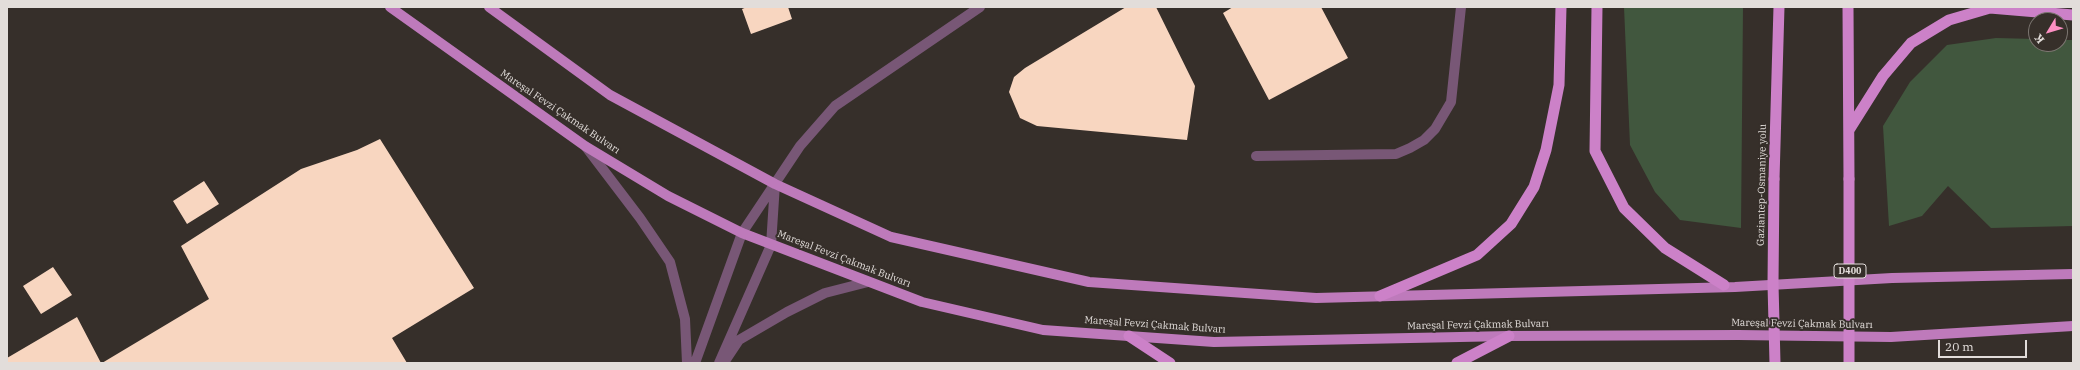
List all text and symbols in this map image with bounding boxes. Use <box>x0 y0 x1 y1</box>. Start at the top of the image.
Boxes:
north arrow <box>2028 12 2068 52</box>
text: K <box>2031 31 2047 46</box>
street label: Mareşal Fevzi Çakmak Bulvarı <box>498 67 622 157</box>
street label: Gaziantep-Osmaniye yolu <box>1755 124 1769 246</box>
street label: Mareşal Fevzi Çakmak Bulvarı <box>776 228 912 290</box>
road number: D400 <box>1834 264 1866 278</box>
street label: Mareşal Fevzi Çakmak Bulvarı <box>1084 314 1226 336</box>
street label: Mareşal Fevzi Çakmak Bulvarı <box>1731 317 1873 331</box>
street label: Mareşal Fevzi Çakmak Bulvarı <box>1407 318 1549 332</box>
scale bar <box>1940 332 2029 358</box>
text: 20 m <box>1945 339 1974 354</box>

